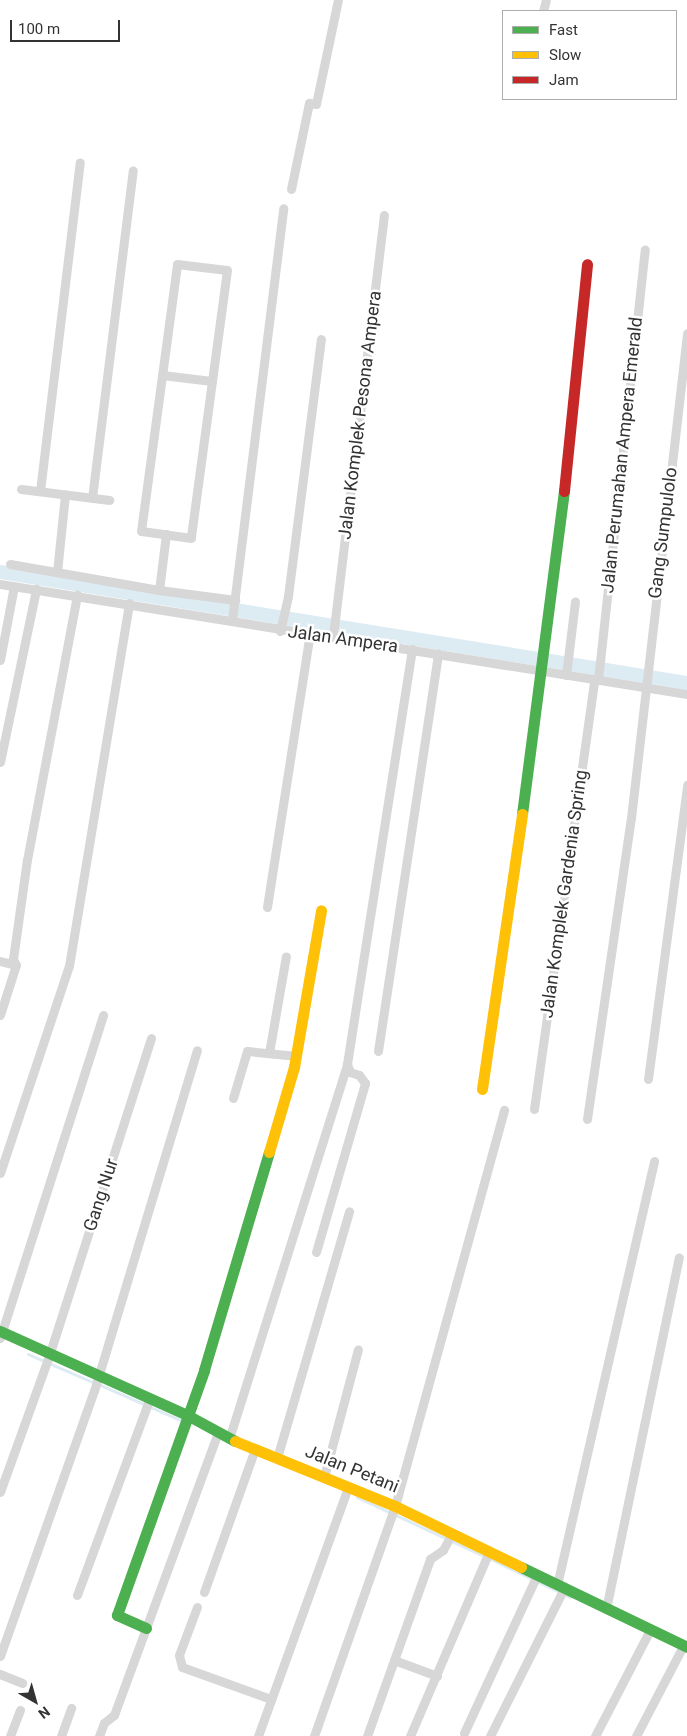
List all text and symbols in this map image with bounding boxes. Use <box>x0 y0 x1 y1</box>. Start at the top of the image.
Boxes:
scale bar <box>12 10 122 42</box>
legend <box>502 10 677 100</box>
text: 100 m <box>18 20 60 38</box>
text: Fast <box>549 21 578 39</box>
text: Slow <box>549 46 581 64</box>
text: Jam <box>549 71 579 89</box>
street label: Jalan Komplek Pesona Ampera <box>334 289 386 541</box>
street label: Jalan Perumahan Ampera Emerald <box>597 316 647 594</box>
street label: Gang Sumpulolo <box>644 466 682 600</box>
street label: Jalan Ampera <box>287 621 399 657</box>
street label: Jalan Komplek Gardenia Spring <box>536 768 592 1020</box>
street label: Gang Nur <box>79 1156 123 1234</box>
street label: Jalan Petani <box>302 1440 402 1498</box>
north arrow <box>10 1676 60 1726</box>
text: N <box>35 1703 53 1722</box>

